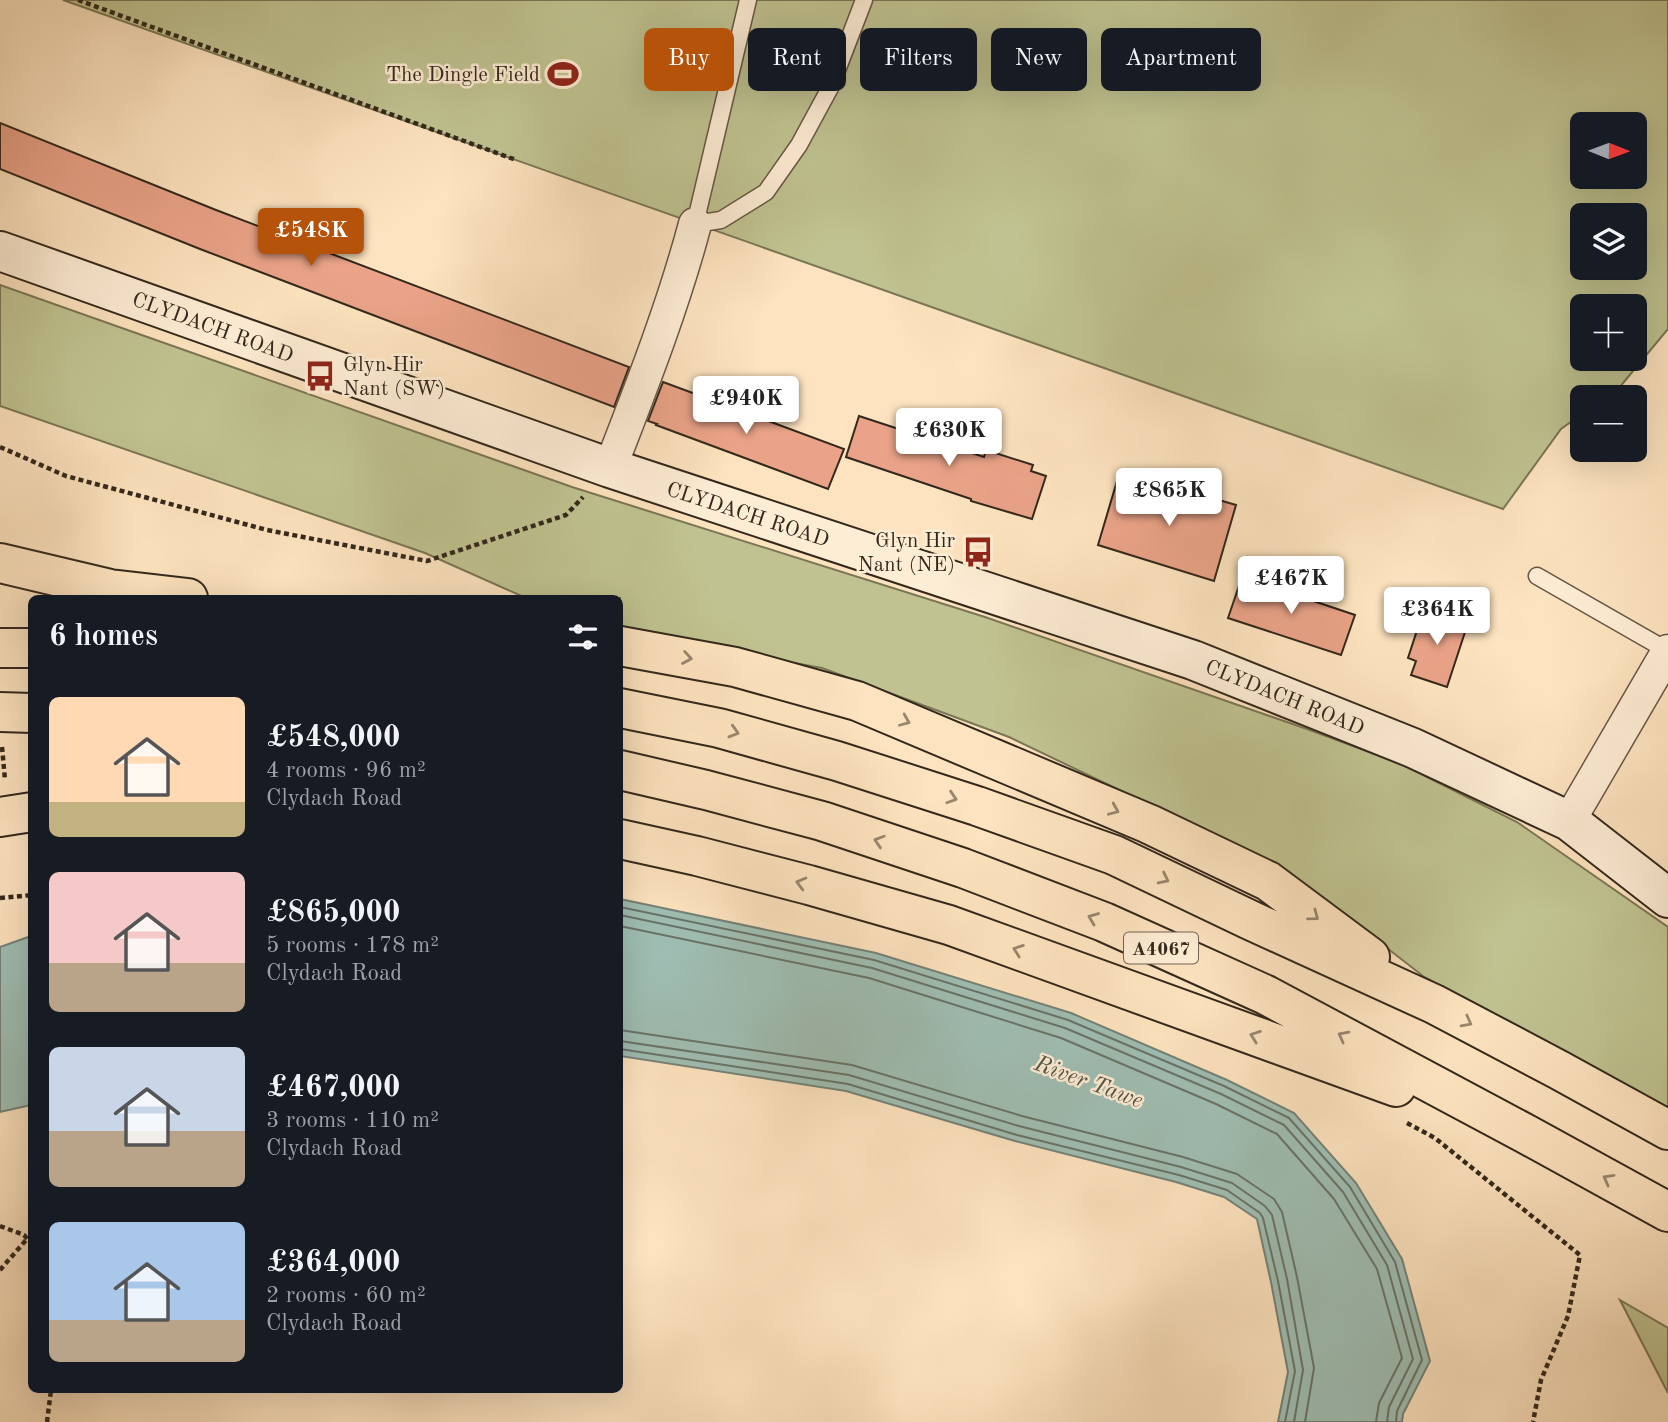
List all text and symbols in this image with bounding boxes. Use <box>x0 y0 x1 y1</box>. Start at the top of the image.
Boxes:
chip: Buy <box>644 28 734 91</box>
chip: Rent <box>748 28 846 91</box>
chip: Filters <box>860 28 977 91</box>
chip: New <box>991 28 1087 91</box>
chip: Apartment <box>1101 28 1261 91</box>
sports icon: The Dingle Field <box>546 57 580 91</box>
place label: The Dingle Field <box>386 65 540 86</box>
north arrow <box>1570 112 1647 189</box>
map controls <box>1570 112 1647 462</box>
button: layers <box>1570 203 1647 280</box>
pin: £548K <box>262 208 360 268</box>
text: £548K <box>274 219 348 242</box>
street label: CLYDACH ROAD <box>129 290 296 367</box>
button: + <box>1570 294 1647 371</box>
place label: Glyn Hir Nant (SW) <box>343 355 445 400</box>
bus stop icon: Glyn Hir Nant (SW) <box>303 359 337 393</box>
pin: £940K <box>697 376 795 436</box>
button: − <box>1570 385 1647 462</box>
text: £940K <box>709 387 783 410</box>
pin: £630K <box>900 408 998 468</box>
text: £630K <box>912 419 986 442</box>
pin: £865K <box>1120 468 1218 528</box>
street label: CLYDACH ROAD <box>664 479 831 552</box>
text: £865K <box>1132 479 1206 502</box>
place label: Glyn Hir Nant (NE) <box>858 531 955 576</box>
bus stop icon: Glyn Hir Nant (NE) <box>961 535 995 569</box>
pin: £467K <box>1242 556 1340 616</box>
text: £467K <box>1254 567 1328 590</box>
pin: £364K <box>1388 588 1486 647</box>
text: £364K <box>1400 598 1474 621</box>
icon: filters <box>564 618 602 656</box>
text: 6 homes <box>49 622 158 652</box>
one-way arrow <box>681 650 693 665</box>
street label: CLYDACH ROAD <box>1202 657 1367 740</box>
one-way arrow <box>897 713 910 727</box>
text: £548,000 <box>266 723 400 753</box>
one-way arrow <box>728 724 740 739</box>
icon: home <box>105 725 189 809</box>
text: 4 rooms · 96 m² <box>266 759 426 782</box>
text: Clydach Road <box>266 787 402 810</box>
one-way arrow <box>945 790 957 805</box>
one-way arrow <box>1107 801 1119 815</box>
one-way arrow <box>874 834 886 849</box>
one-way arrow <box>1157 870 1169 884</box>
one-way arrow <box>795 877 807 891</box>
text: £865,000 <box>266 898 400 928</box>
icon: home <box>105 900 189 984</box>
one-way arrow <box>1307 908 1319 920</box>
one-way arrow <box>1088 913 1100 927</box>
road number: A4067 <box>1124 932 1198 964</box>
text: 5 rooms · 178 m² <box>266 934 439 957</box>
one-way arrow <box>1012 944 1024 958</box>
text: Clydach Road <box>266 962 402 985</box>
one-way arrow <box>1460 1014 1472 1027</box>
one-way arrow <box>1249 1030 1261 1044</box>
one-way arrow <box>1338 1031 1350 1044</box>
water label: River Tawe <box>1030 1052 1146 1113</box>
text: £467,000 <box>266 1073 400 1103</box>
icon: home <box>105 1075 189 1159</box>
text: 3 rooms · 110 m² <box>266 1109 439 1132</box>
text: Clydach Road <box>266 1137 402 1160</box>
one-way arrow <box>1603 1174 1615 1187</box>
text: £364,000 <box>266 1248 400 1278</box>
icon: home <box>105 1250 189 1334</box>
text: 2 rooms · 60 m² <box>266 1284 426 1307</box>
text: Clydach Road <box>266 1312 402 1335</box>

